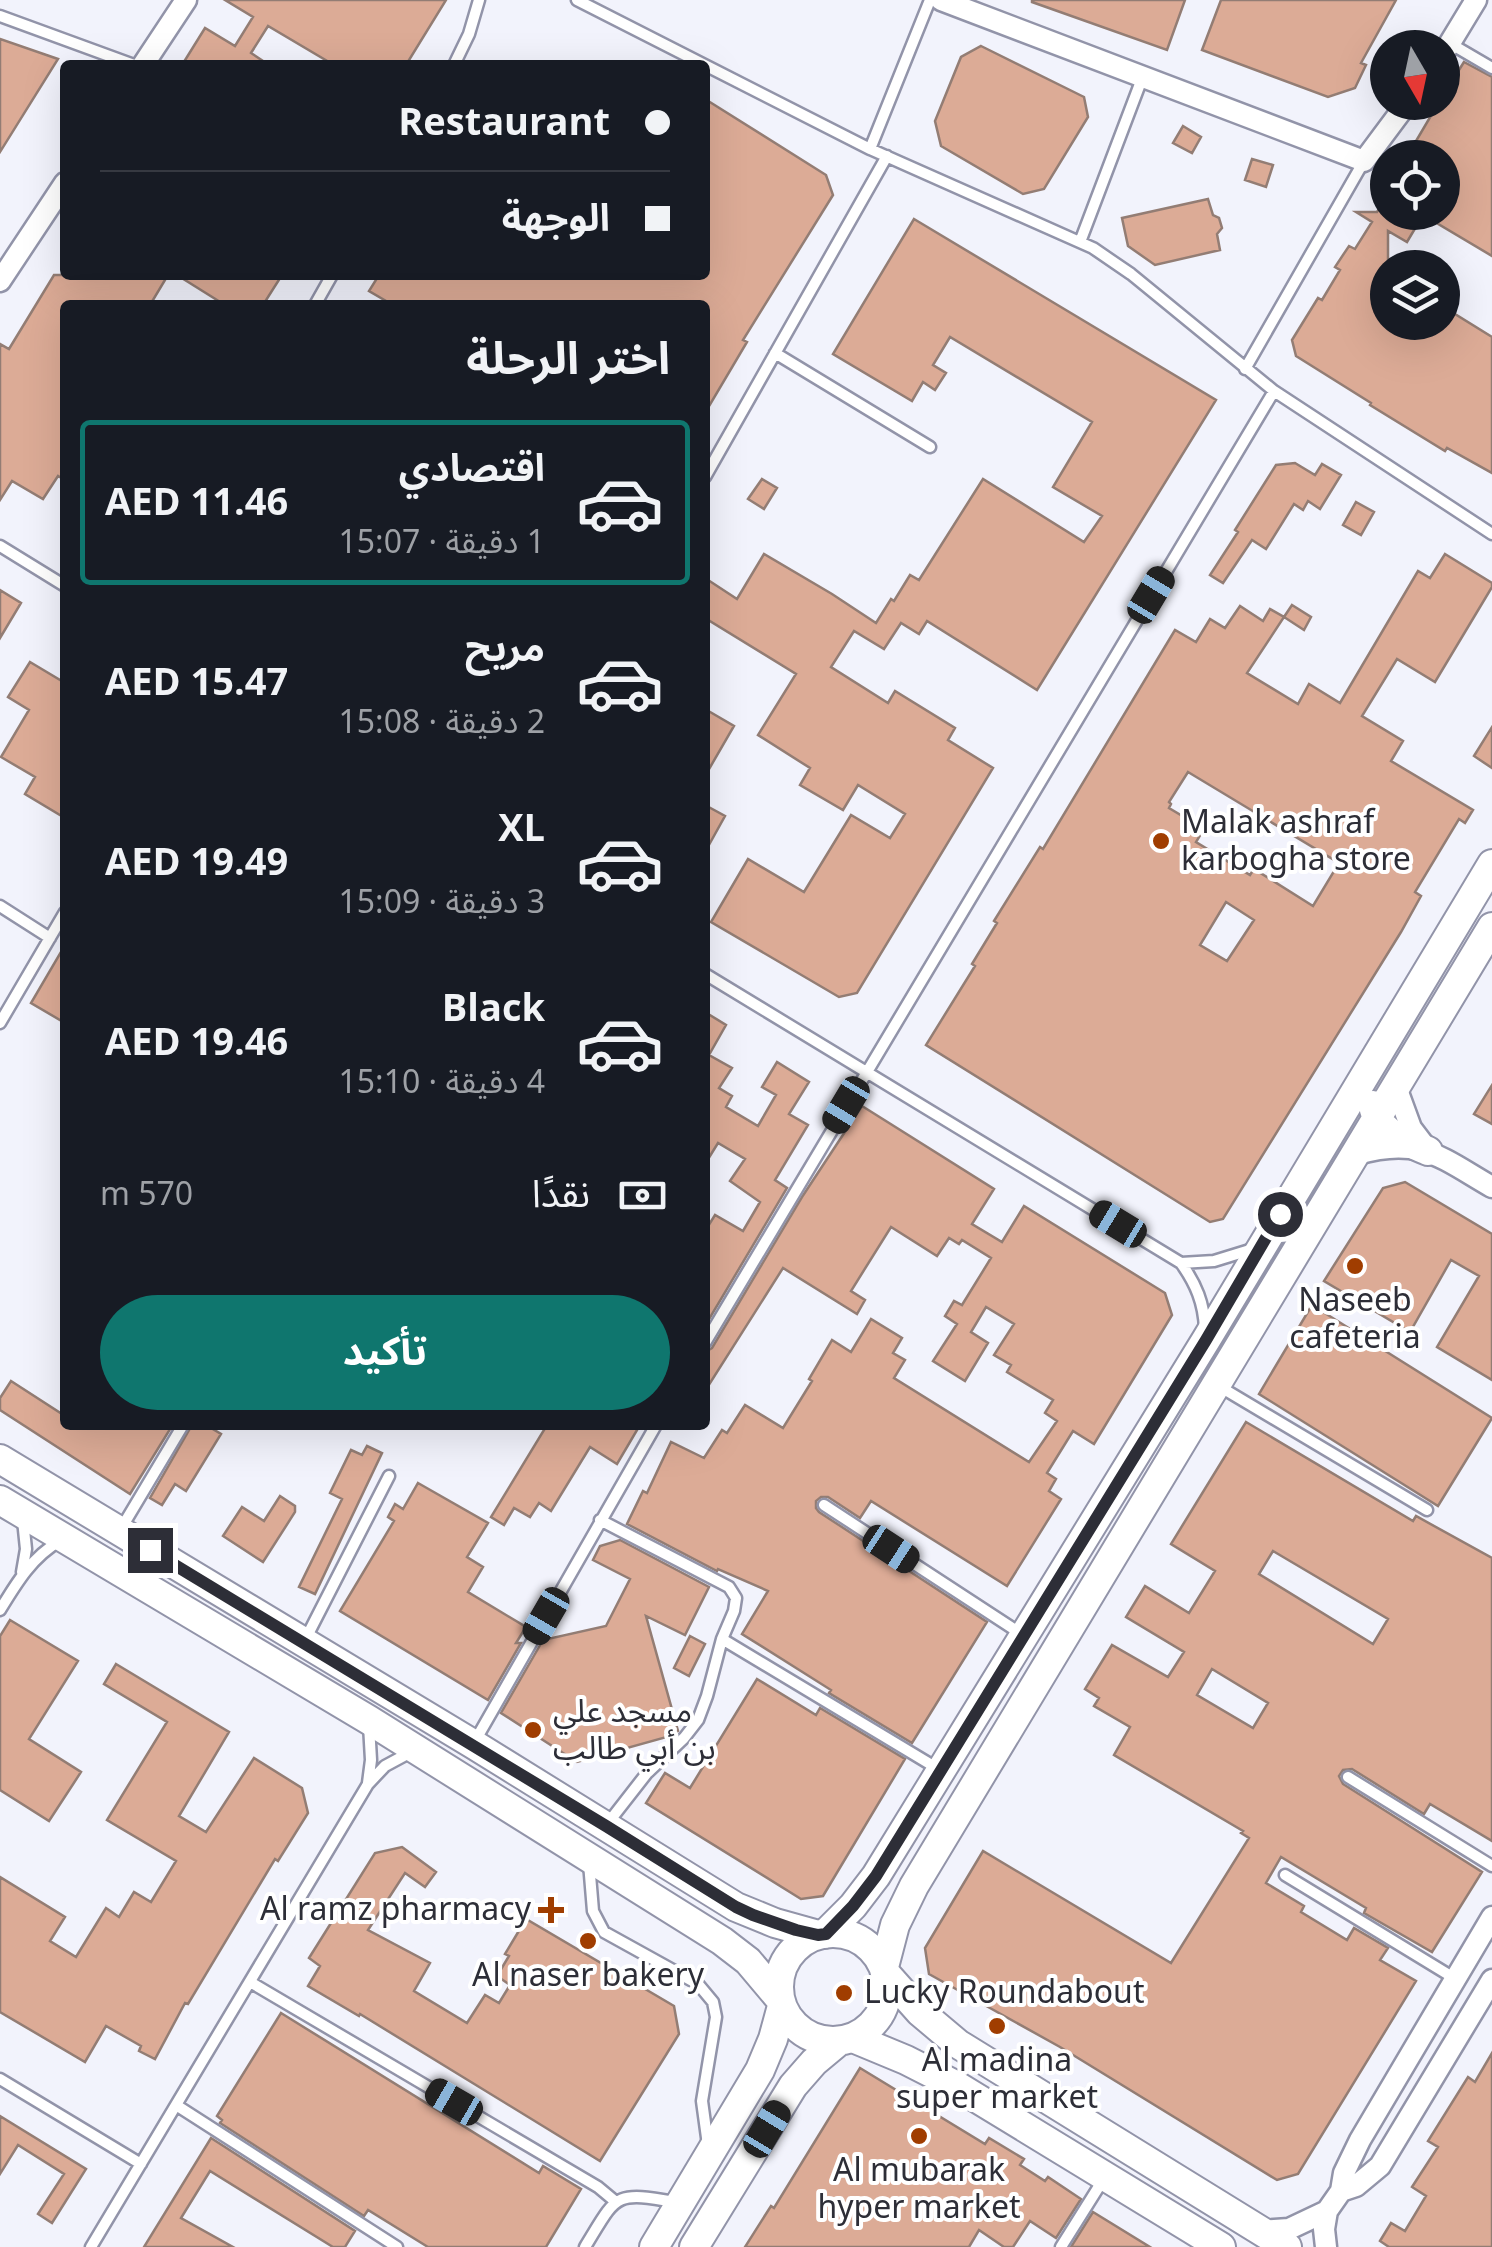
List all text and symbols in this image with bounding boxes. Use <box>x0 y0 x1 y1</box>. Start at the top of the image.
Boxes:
north arrow <box>1370 30 1460 120</box>
map controls <box>1370 30 1460 340</box>
text: Restaurant <box>398 83 610 163</box>
button: locate <box>1370 140 1460 230</box>
text: الوجهة <box>502 179 610 259</box>
button: layers <box>1370 250 1460 340</box>
text: اختر الرحلة <box>466 312 670 407</box>
text: اقتصادي <box>399 429 545 509</box>
icon: car <box>575 458 665 548</box>
text: AED 11.46 <box>105 463 288 543</box>
text: 1 دقيقة · 15:07 <box>338 509 545 577</box>
car <box>1123 562 1179 628</box>
text: مريح <box>465 609 545 689</box>
icon: car <box>575 638 665 728</box>
text: AED 15.47 <box>105 643 288 723</box>
text: 2 دقيقة · 15:08 <box>338 689 545 757</box>
text: XL <box>498 789 545 869</box>
place label: Malak ashraf karbogha store <box>1181 789 1411 894</box>
icon: car <box>575 818 665 908</box>
text: AED 19.49 <box>105 823 288 903</box>
marker: Malak ashraf karbogha store <box>1150 830 1172 852</box>
text: 3 دقيقة · 15:09 <box>338 869 545 937</box>
text: Black <box>442 969 545 1049</box>
icon: car <box>575 998 665 1088</box>
text: AED 19.46 <box>105 1003 288 1083</box>
text: 4 دقيقة · 15:10 <box>338 1049 545 1117</box>
car <box>818 1072 874 1138</box>
text: نقدًا <box>532 1155 590 1235</box>
text: 570 m <box>100 1161 193 1229</box>
icon: cash <box>615 1168 670 1223</box>
route start <box>1258 1192 1303 1237</box>
car <box>1085 1196 1151 1252</box>
marker: Naseeb cafeteria <box>1344 1255 1366 1277</box>
place label: Naseeb cafeteria <box>1289 1267 1421 1372</box>
button: تأكيد <box>100 1295 670 1410</box>
car <box>858 1520 924 1578</box>
route end <box>128 1528 173 1573</box>
car <box>518 1583 574 1649</box>
place label: مسجد علي بن أبي طالب <box>553 1678 716 1783</box>
marker: مسجد علي بن أبي طالب <box>522 1719 544 1741</box>
place label: Al ramz pharmacy <box>260 1876 532 1944</box>
marker: Al ramz pharmacy <box>540 1899 562 1921</box>
marker: Al naser bakery <box>577 1930 599 1952</box>
place label: Al naser bakery <box>472 1942 705 2010</box>
place label: Lucky Roundabout <box>864 1959 1144 2027</box>
marker: Lucky Roundabout <box>833 1982 855 2004</box>
marker: Al madina super market <box>986 2015 1008 2037</box>
place label: Al madina super market <box>896 2027 1098 2132</box>
car <box>421 2074 487 2130</box>
car <box>739 2096 795 2162</box>
marker: Al mubarak hyper market <box>908 2125 930 2147</box>
place label: Al mubarak hyper market <box>817 2137 1021 2242</box>

